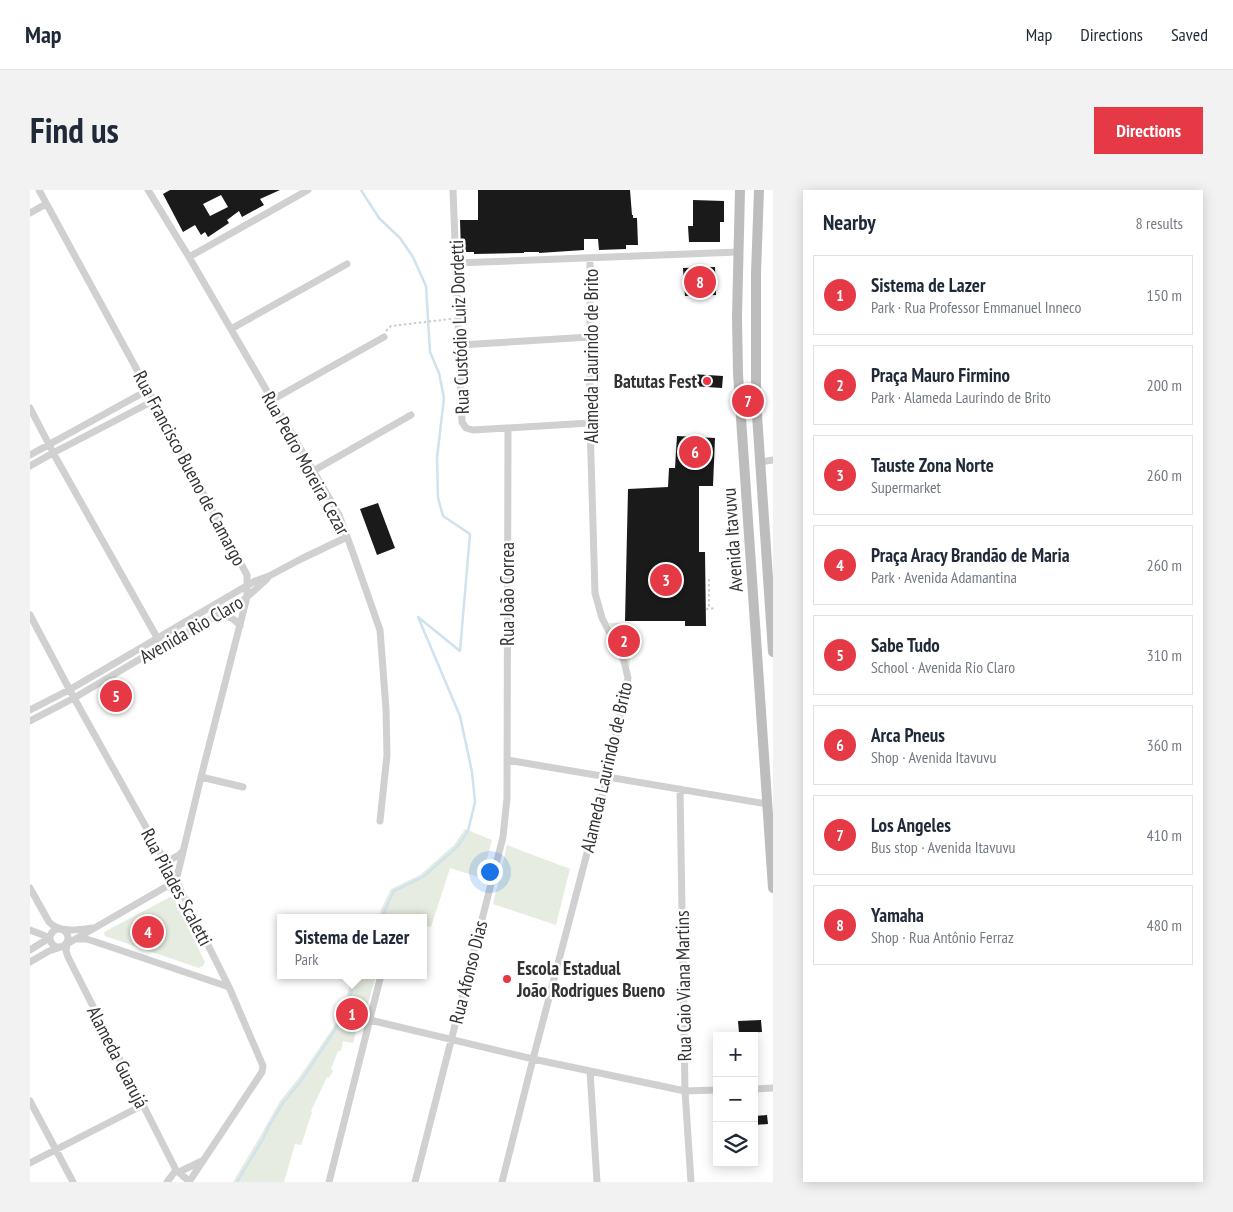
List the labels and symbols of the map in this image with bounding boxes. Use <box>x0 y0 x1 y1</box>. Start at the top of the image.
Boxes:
street label: Rua Custódio Luiz Dordetti <box>444 239 474 415</box>
pin: 8 <box>684 263 716 301</box>
street label: Alameda Laurindo de Brito <box>579 269 603 443</box>
street label: Rua Francisco Bueno de Camargo <box>128 366 252 570</box>
place label: Batutas Fest <box>614 369 697 393</box>
marker: Batutas Fest <box>701 375 713 387</box>
pin: 7 <box>732 382 764 420</box>
street label: Rua Pedro Moreira Cezar <box>257 387 356 540</box>
pin: 6 <box>679 433 711 471</box>
street label: Avenida Itavuvu <box>716 487 748 593</box>
street label: Rua João Correa <box>495 542 519 646</box>
pin: 3 <box>650 561 682 599</box>
street label: Avenida Rio Claro <box>135 590 247 668</box>
pin: 2 <box>608 622 640 660</box>
pin: 5 <box>100 677 132 715</box>
street label: Alameda Laurindo de Brito <box>575 679 637 855</box>
street label: Rua Pilades Scaletti <box>136 824 218 950</box>
your location <box>477 859 503 885</box>
street label: Rua Caio Viana Martins <box>670 910 696 1062</box>
pin: 4 <box>132 913 164 951</box>
street label: Rua Afonso Dias <box>444 918 492 1026</box>
place label: Escola Estadual João Rodrigues Bueno <box>516 956 665 1002</box>
marker: Escola Estadual João Rodrigues Bueno <box>501 973 513 985</box>
pin: 1 <box>336 995 368 1033</box>
street label: Alameda Guarujá <box>82 1002 154 1112</box>

